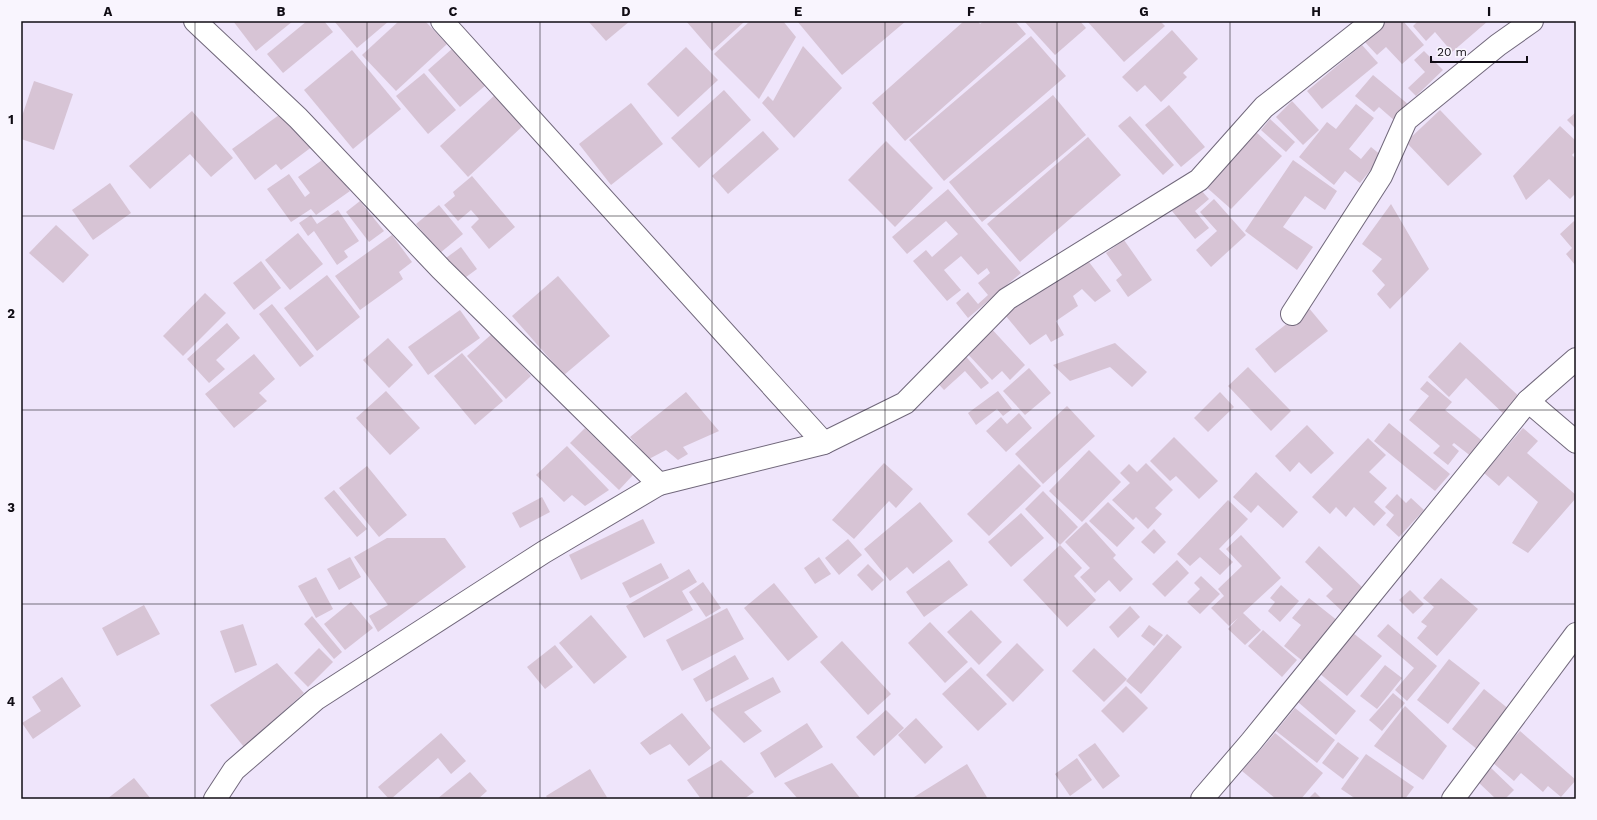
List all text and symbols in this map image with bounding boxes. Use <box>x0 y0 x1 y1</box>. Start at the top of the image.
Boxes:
text: A <box>104 4 113 19</box>
text: B <box>277 4 286 19</box>
text: C <box>449 4 458 19</box>
text: D <box>621 4 631 19</box>
text: E <box>794 4 802 19</box>
text: F <box>967 4 975 19</box>
text: G <box>1139 4 1149 19</box>
text: H <box>1311 4 1321 19</box>
text: I <box>1487 4 1491 19</box>
scale bar <box>1431 38 1527 64</box>
text: 20 m <box>1437 45 1467 59</box>
text: 1 <box>8 112 14 127</box>
text: 2 <box>7 306 15 321</box>
text: 3 <box>7 500 15 515</box>
text: 4 <box>7 694 16 709</box>

